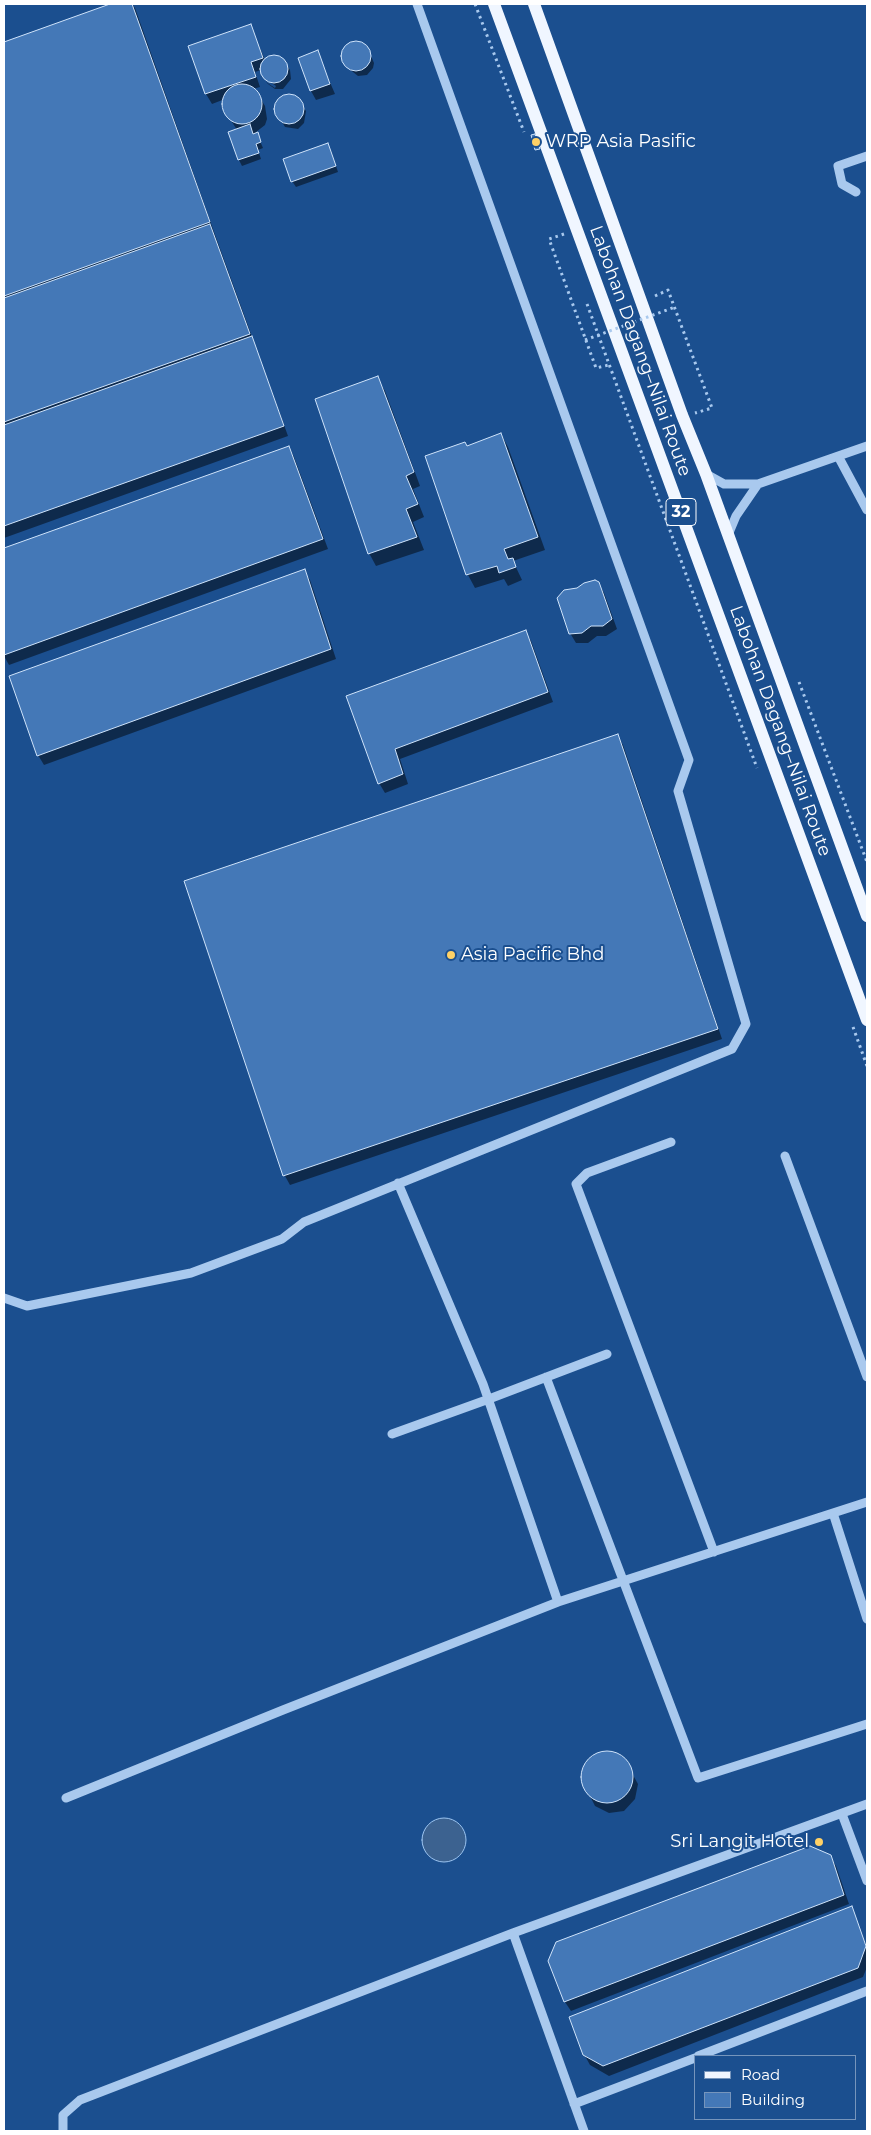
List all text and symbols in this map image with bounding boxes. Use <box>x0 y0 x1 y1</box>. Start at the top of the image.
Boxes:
place label: WRP Asia Pasific <box>546 131 696 153</box>
marker: WRP Asia Pasific <box>530 136 542 148</box>
street label: Labohan Dagang–Nilai Route <box>585 223 695 479</box>
road number: 32 <box>666 498 696 526</box>
street label: Labohan Dagang–Nilai Route <box>725 603 835 859</box>
place label: Asia Pacific Bhd <box>461 944 604 966</box>
marker: Asia Pacific Bhd <box>445 949 457 961</box>
place label: Sri Langit Hotel <box>670 1831 809 1853</box>
marker: Sri Langit Hotel <box>813 1836 825 1848</box>
legend <box>694 2055 856 2120</box>
text: Road <box>741 2065 780 2084</box>
text: Building <box>741 2090 805 2109</box>

